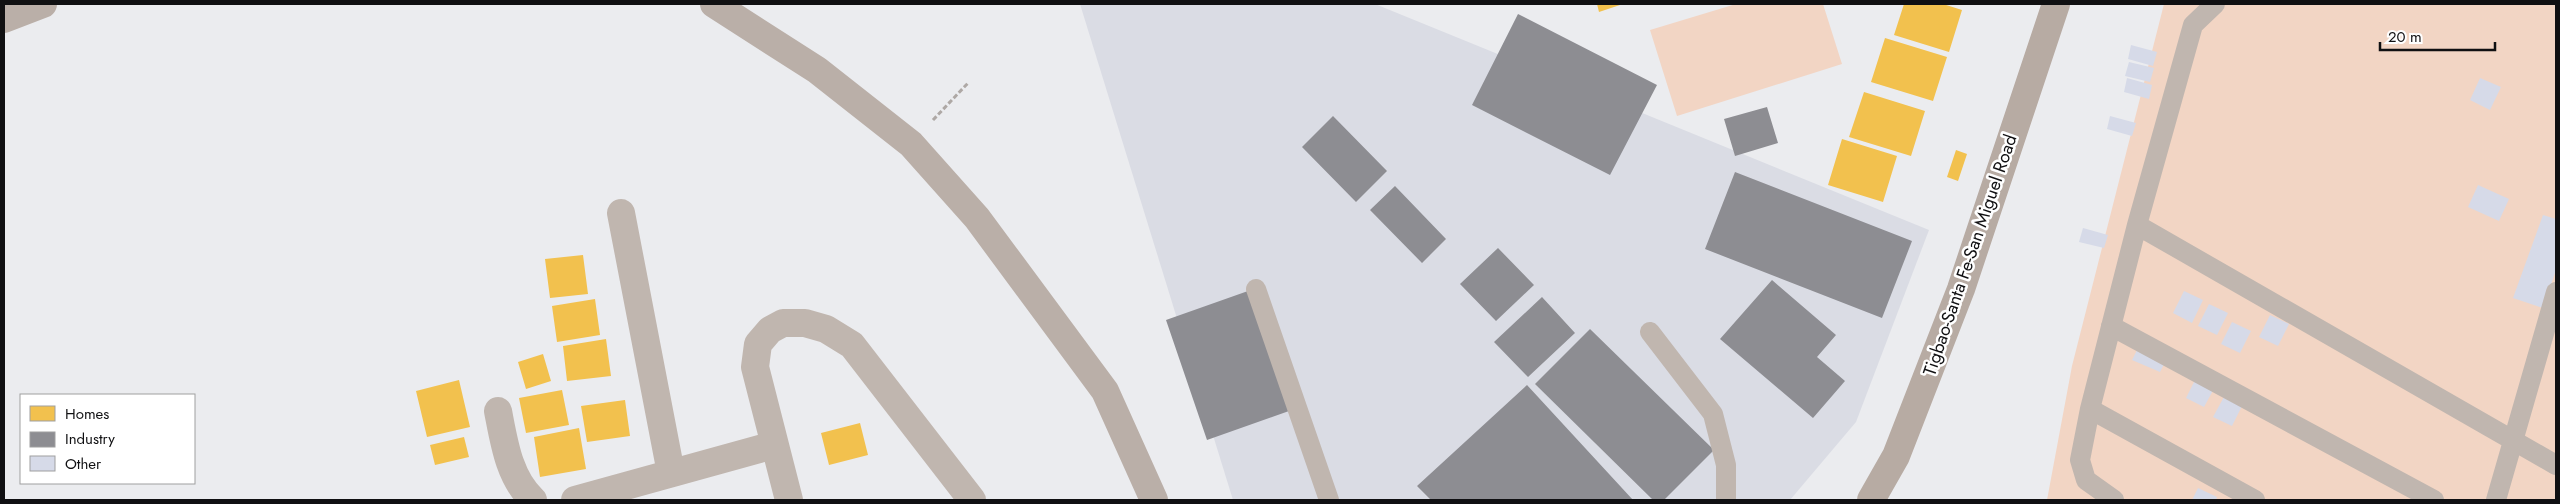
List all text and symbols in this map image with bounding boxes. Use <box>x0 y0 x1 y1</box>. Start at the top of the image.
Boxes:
scale bar <box>2380 20 2495 52</box>
text: 20 m <box>2388 26 2422 48</box>
street label: Tigbao-Santa Fe-San Miguel Road <box>1916 131 2024 379</box>
legend <box>20 394 195 484</box>
text: Homes <box>65 403 109 425</box>
text: Industry <box>65 428 115 450</box>
text: Other <box>65 453 102 475</box>

